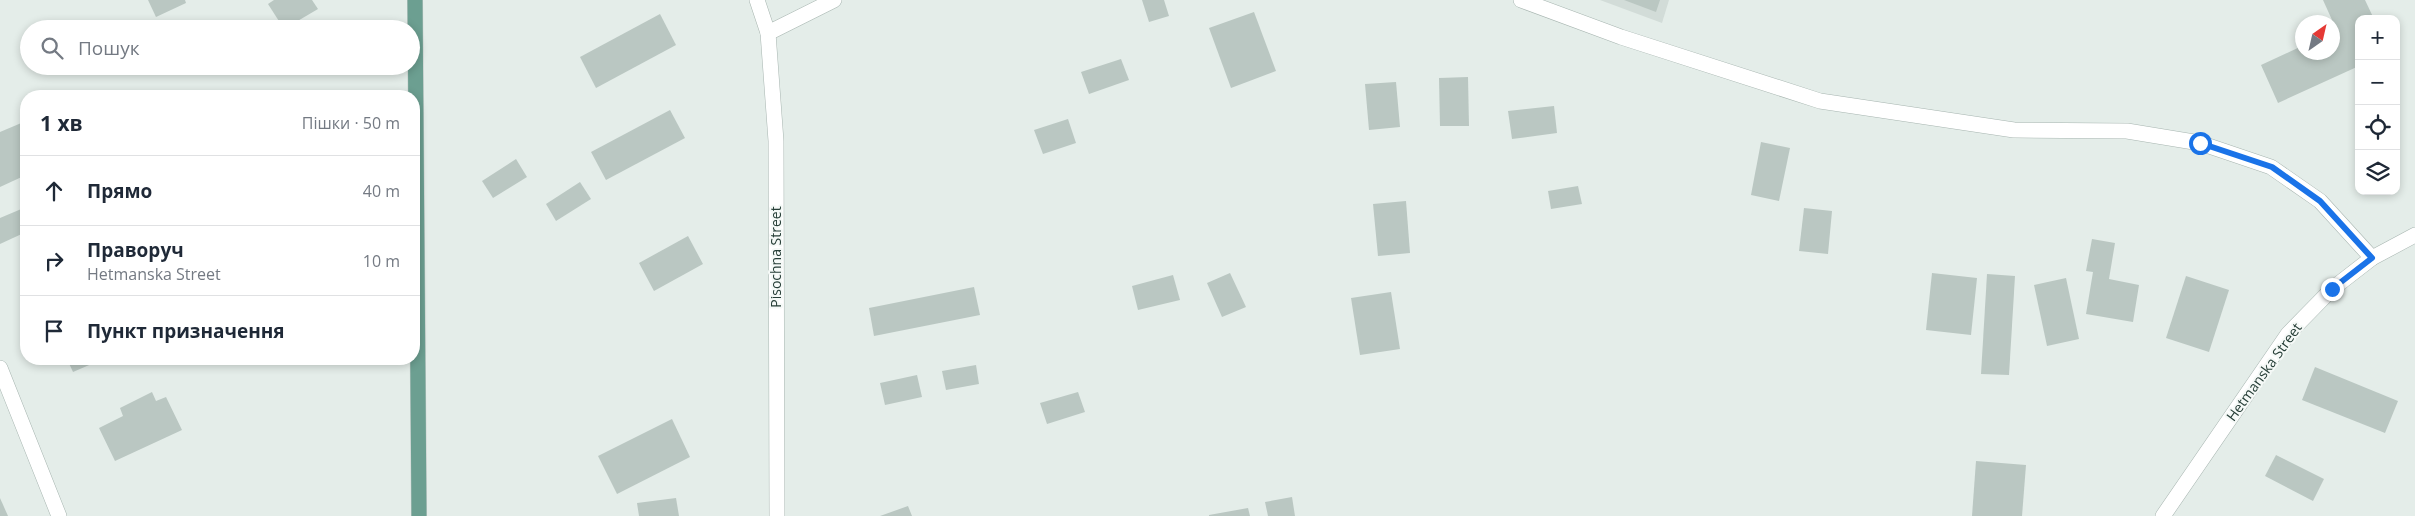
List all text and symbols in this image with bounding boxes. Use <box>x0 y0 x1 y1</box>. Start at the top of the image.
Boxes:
north arrow <box>2295 15 2340 60</box>
map controls <box>2355 15 2400 195</box>
button: + <box>2355 15 2400 60</box>
search box <box>20 20 420 75</box>
icon: search <box>38 34 66 62</box>
text: Пошук <box>78 35 140 61</box>
button: − <box>2355 60 2400 105</box>
button: locate <box>2355 105 2400 150</box>
text: 1 хв <box>40 109 83 137</box>
text: Пішки · 50 m <box>302 112 400 134</box>
route start <box>2189 132 2212 155</box>
button: layers <box>2355 150 2400 195</box>
icon: ahead <box>40 177 68 205</box>
text: Прямо <box>87 178 152 204</box>
text: 40 m <box>363 180 400 202</box>
street label: Pisochna Street <box>766 206 785 308</box>
text: Праворуч <box>87 237 184 263</box>
icon: right <box>40 247 68 275</box>
text: 10 m <box>363 250 400 272</box>
text: Hetmanska Street <box>87 263 221 285</box>
route end <box>2321 278 2344 301</box>
icon: arrive <box>40 317 68 345</box>
text: Пункт призначення <box>87 318 285 344</box>
street label: Hetmanska Street <box>2222 319 2306 425</box>

